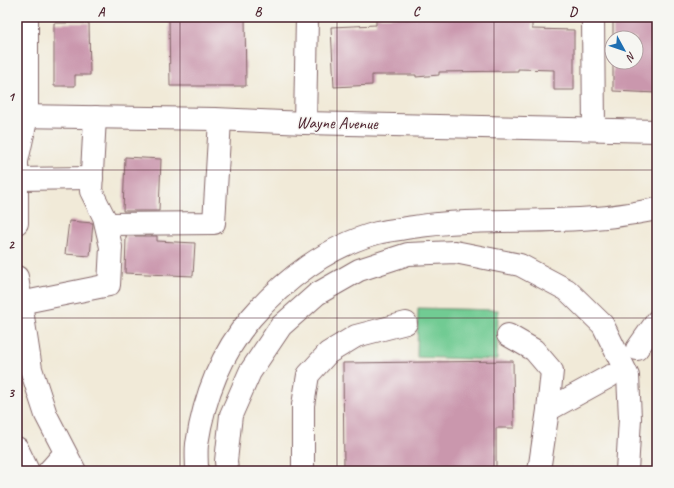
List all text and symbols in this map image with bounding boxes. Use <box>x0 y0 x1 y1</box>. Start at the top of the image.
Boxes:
text: A <box>98 4 106 20</box>
text: B <box>255 4 263 20</box>
text: C <box>413 4 421 20</box>
text: D <box>569 4 578 20</box>
north arrow <box>604 30 644 70</box>
text: N <box>623 49 639 65</box>
text: 1 <box>8 89 16 105</box>
street label: Wayne Avenue <box>296 112 379 134</box>
text: 2 <box>8 237 15 253</box>
text: 3 <box>8 385 15 401</box>

